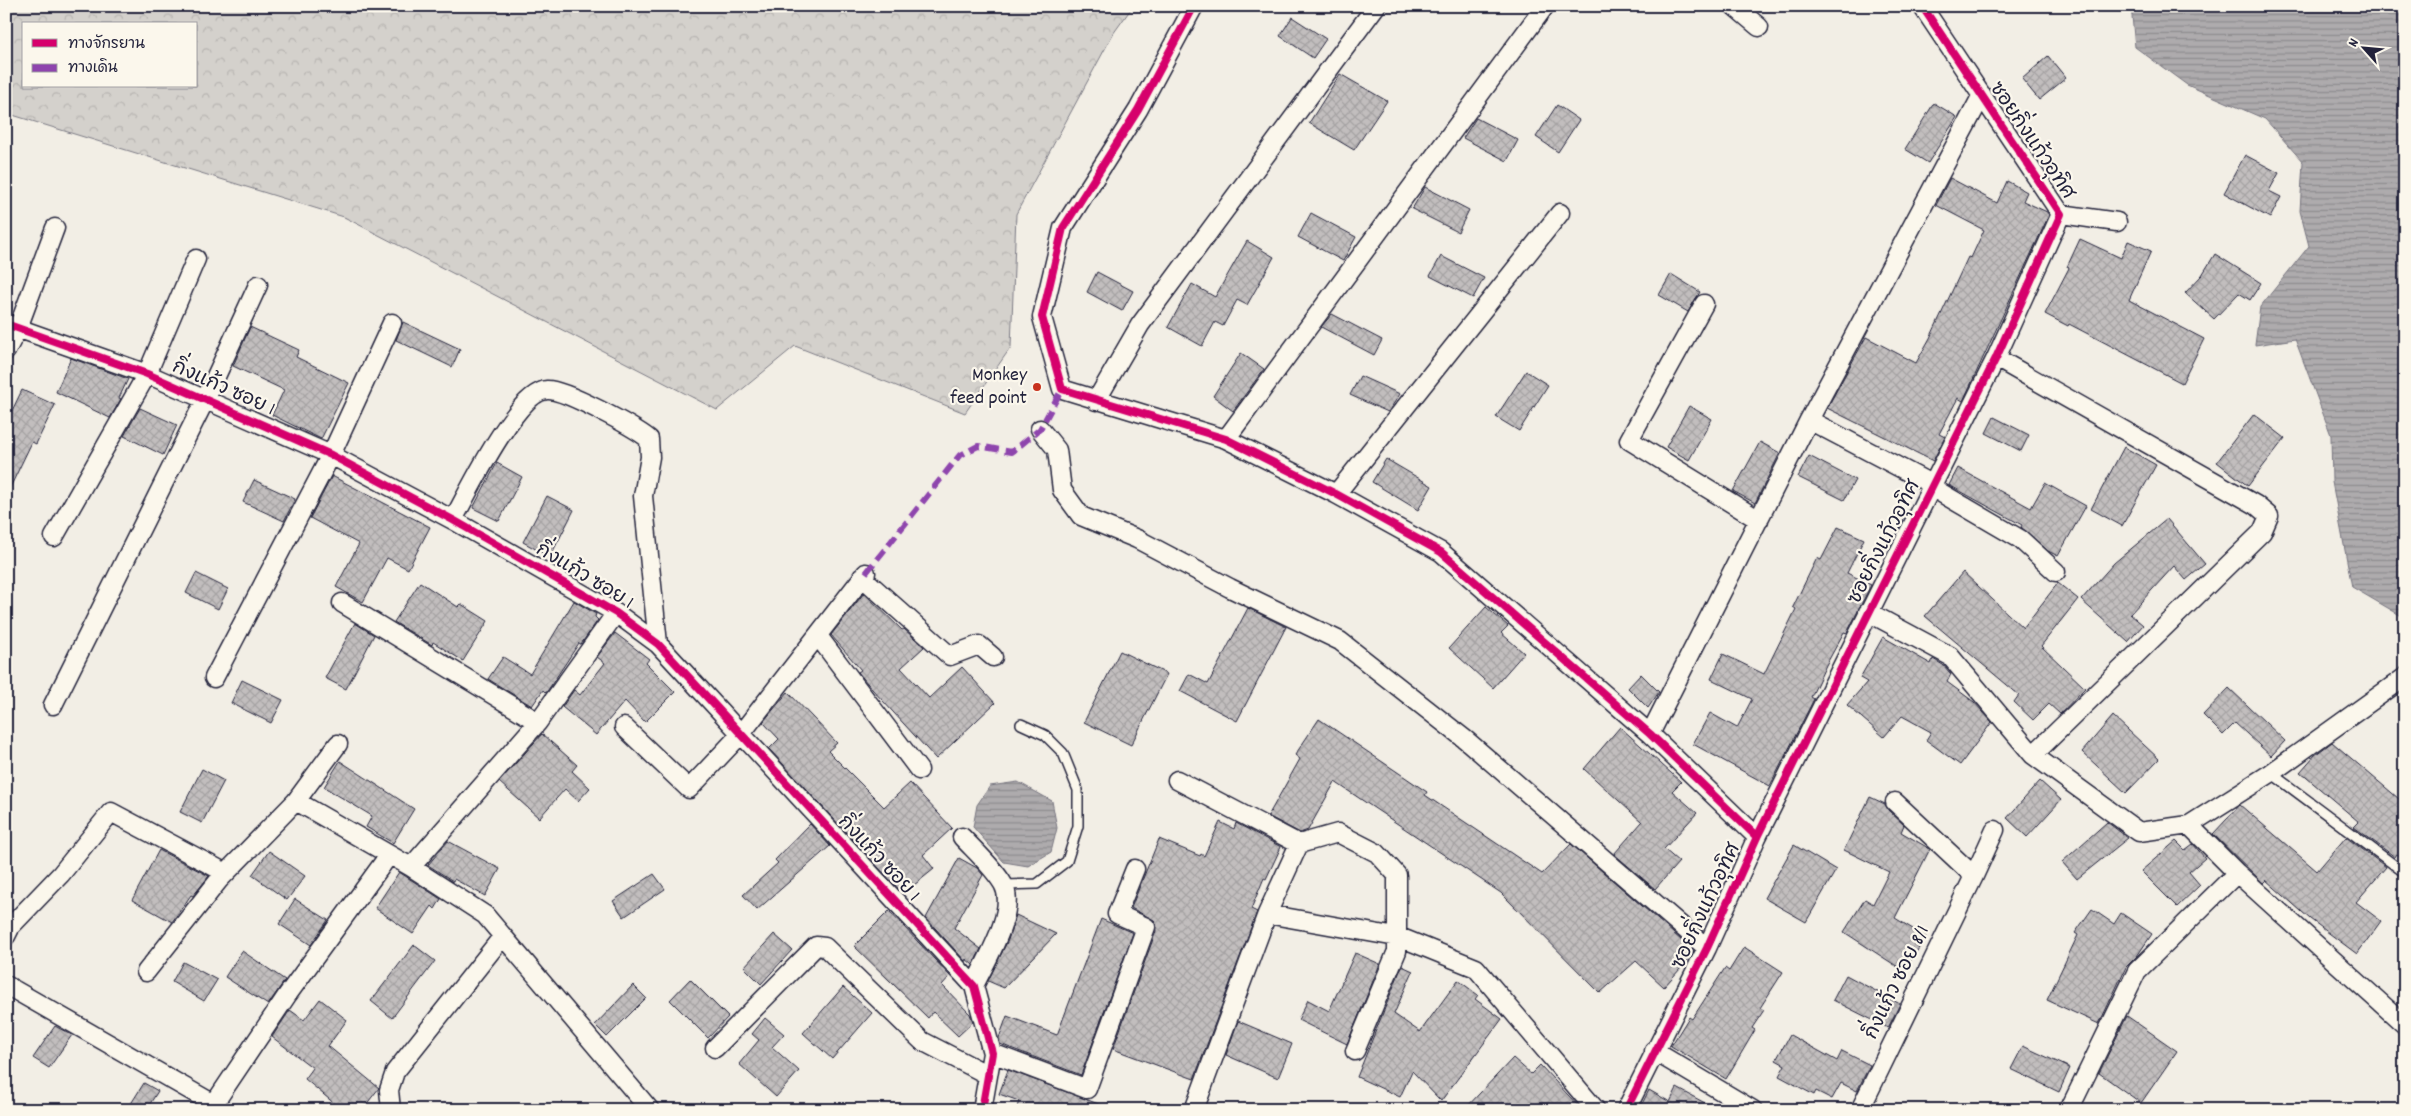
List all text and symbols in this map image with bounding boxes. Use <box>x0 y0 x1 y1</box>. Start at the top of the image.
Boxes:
legend <box>22 22 198 88</box>
north arrow <box>2338 22 2388 72</box>
text: ทางจักรยาน <box>68 34 145 56</box>
text: N <box>2344 35 2365 51</box>
text: ทางเดิน <box>68 58 118 80</box>
street label: ซอยกิ่งแก้วอุทิศ <box>1982 73 2087 206</box>
street label: กิ่งแก้ว ซอย 1 <box>167 347 282 424</box>
place label: Monkey feed point <box>950 362 1028 413</box>
marker: Monkey feed point <box>1031 381 1043 393</box>
street label: ซอยกิ่งแก้วอุทิศ <box>1835 472 1929 610</box>
street label: กิ่งแก้ว ซอย 1 <box>530 531 642 617</box>
street label: กิ่งแก้ว ซอย 1 <box>830 804 931 909</box>
street label: ซอยกิ่งแก้วอุทิศ <box>1659 835 1749 974</box>
street label: กิ่งแก้ว ซอย 8/1 <box>1852 918 1938 1045</box>

